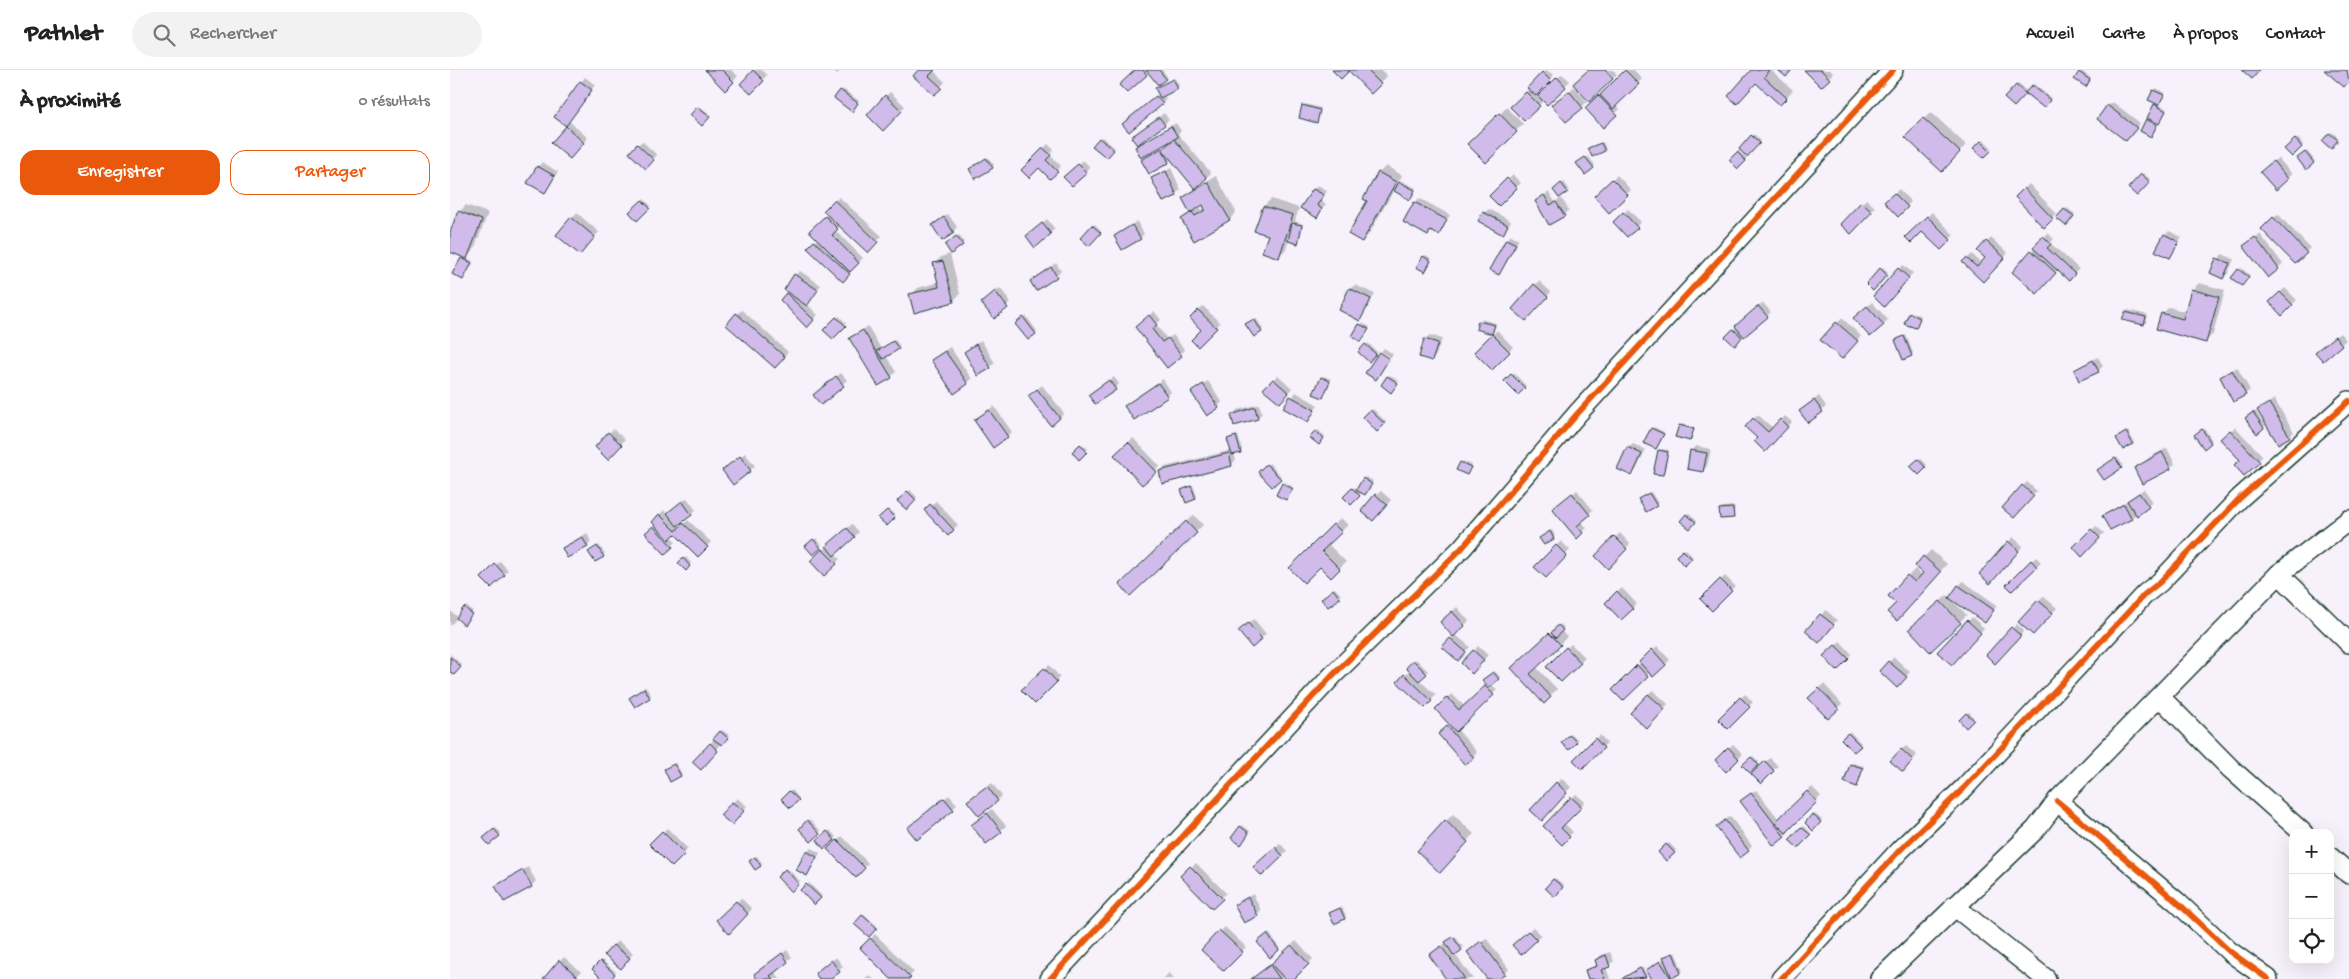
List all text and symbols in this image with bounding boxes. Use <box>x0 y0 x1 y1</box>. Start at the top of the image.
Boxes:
search box <box>132 12 482 57</box>
text: Pathlet <box>25 20 102 49</box>
icon: search <box>150 21 178 49</box>
text: Rechercher <box>190 23 276 46</box>
text: Accueil <box>2026 24 2074 45</box>
text: Carte <box>2102 24 2145 45</box>
text: À propos <box>2173 24 2238 45</box>
text: Contact <box>2266 24 2324 45</box>
text: À proximité <box>20 90 121 115</box>
text: 0 résultats <box>358 93 430 112</box>
button: Enregistrer <box>20 150 220 195</box>
button: Partager <box>230 150 430 195</box>
map controls <box>2289 829 2334 964</box>
button: + <box>2289 829 2334 874</box>
button: − <box>2289 874 2334 919</box>
button: locate <box>2289 919 2334 964</box>

